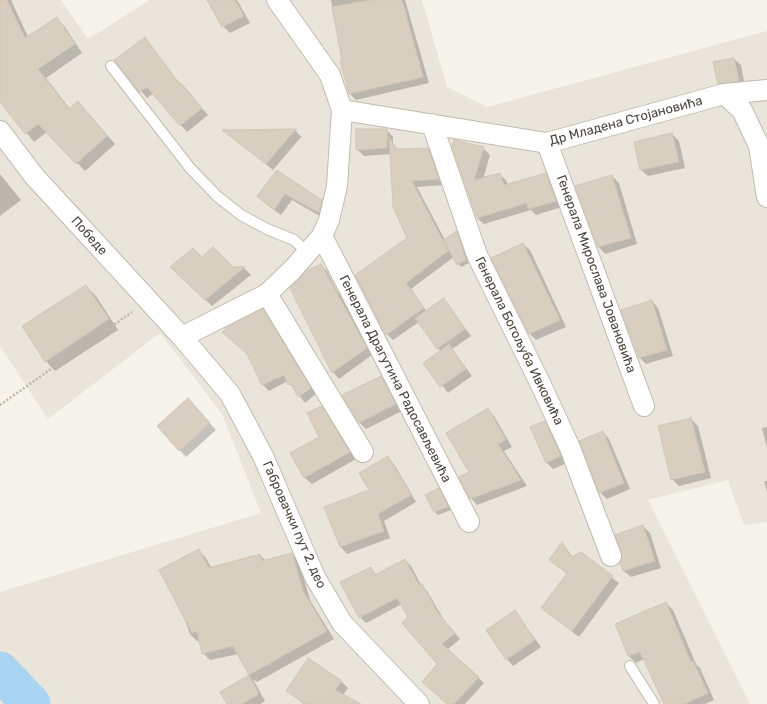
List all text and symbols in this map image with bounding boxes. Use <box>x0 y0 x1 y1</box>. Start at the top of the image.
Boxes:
street label: Др Младена Стојановића <box>548 93 704 149</box>
street label: Генерала Мирослава Јовановића <box>553 173 639 375</box>
street label: Победе <box>68 213 110 259</box>
street label: Генерала Богољуба Ивковића <box>471 254 567 428</box>
street label: Генерала Драгутина Радосављевића <box>336 273 454 485</box>
street label: Габровачки пут 2. део <box>259 459 329 591</box>

